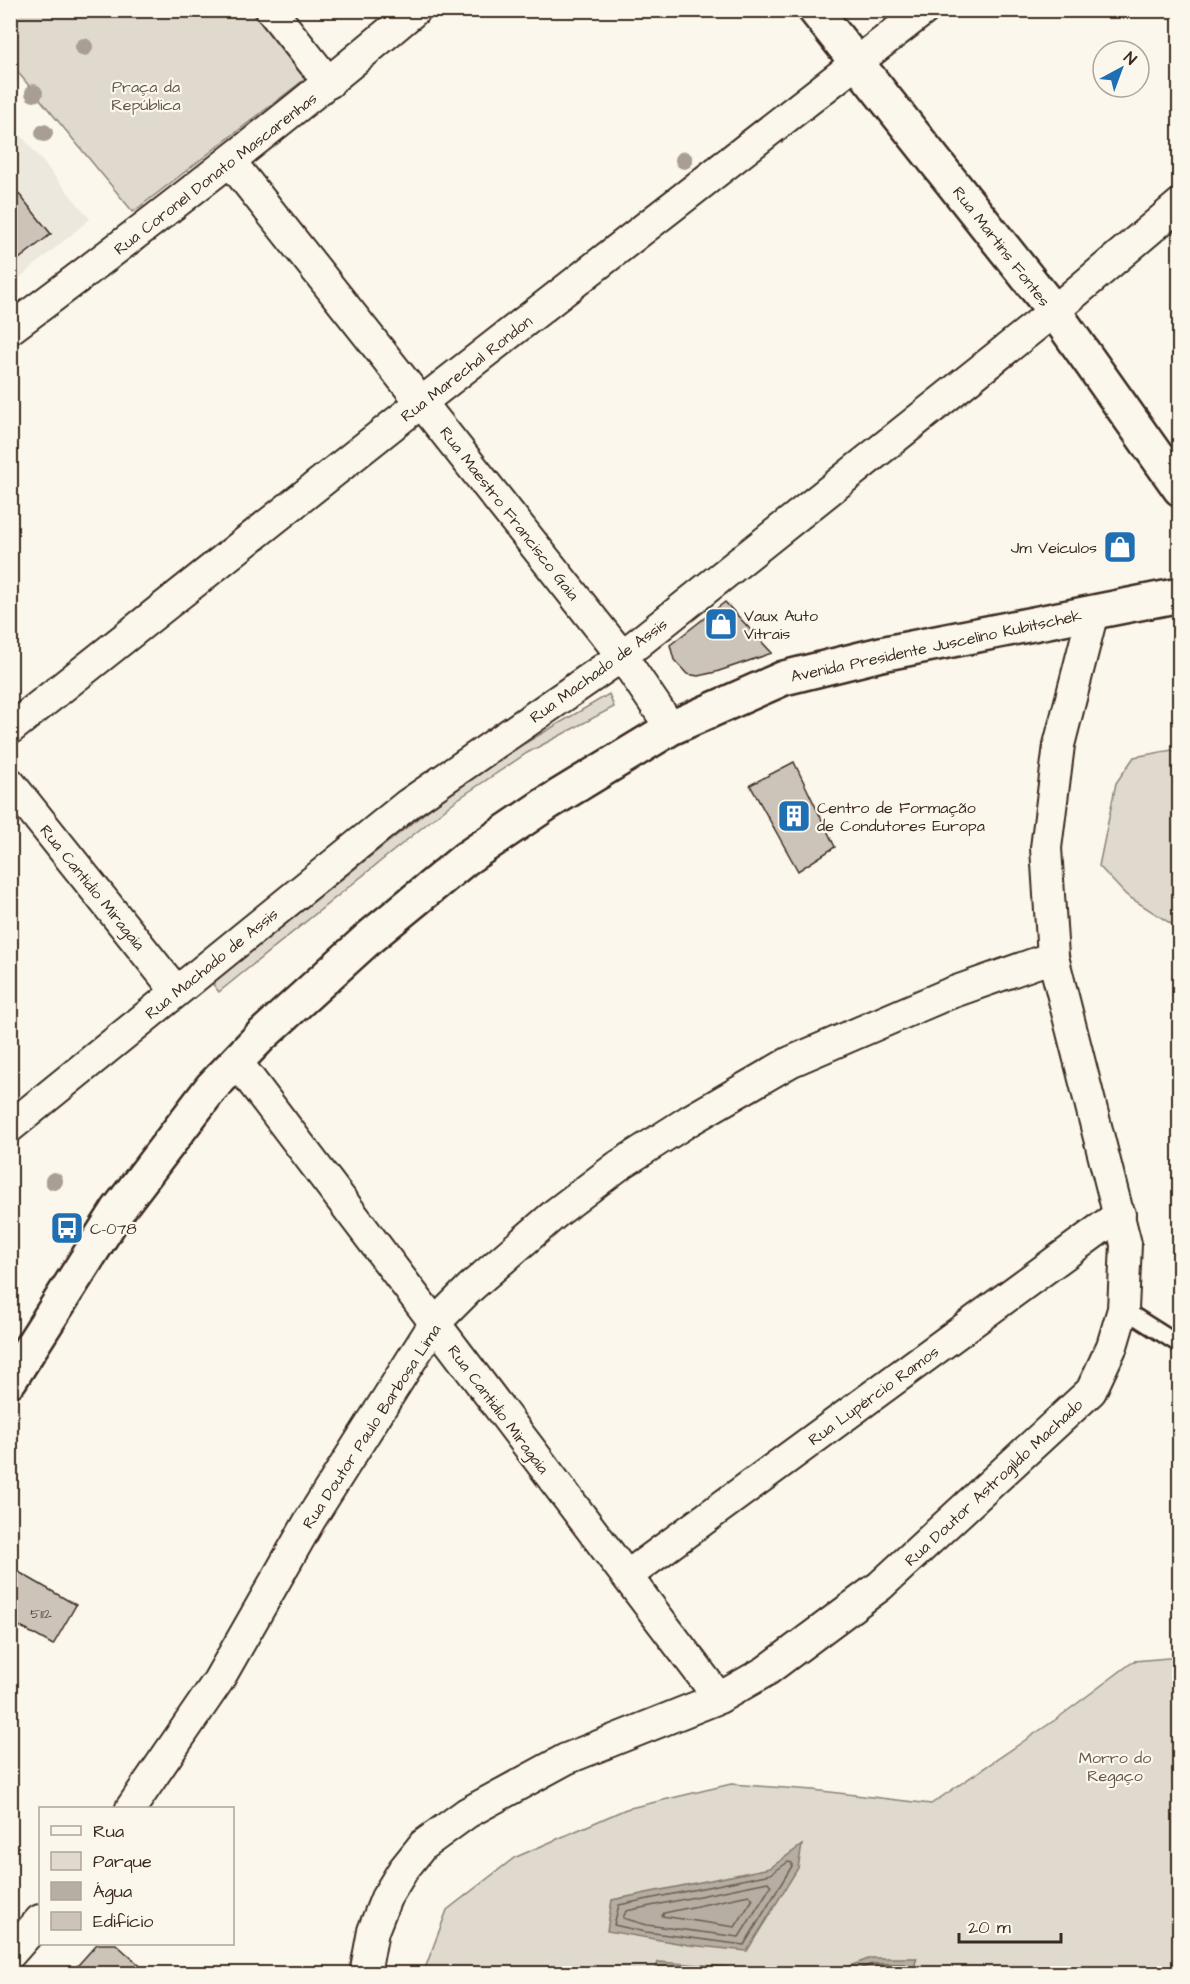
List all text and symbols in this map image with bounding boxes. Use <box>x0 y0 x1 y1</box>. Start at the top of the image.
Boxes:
north arrow <box>1091 39 1151 99</box>
text: N <box>1119 47 1141 70</box>
park label: Praça da República <box>111 76 181 116</box>
street label: Rua Coronel Donato Mascarenhas <box>109 87 322 260</box>
street label: Rua Martins Fontes <box>947 182 1055 311</box>
street label: Rua Marechal Rondon <box>396 310 537 427</box>
street label: Rua Maestro Francisco Gaia <box>434 422 584 605</box>
shop icon: Jm Veículos <box>1102 529 1138 565</box>
place label: Jm Veículos <box>1011 537 1097 559</box>
street label: Avenida Presidente Juscelino Kubitschek <box>789 604 1084 688</box>
place label: Vaux Auto Vitrais <box>744 605 818 645</box>
shop icon: Vaux Auto Vitrais <box>703 606 739 642</box>
street label: Rua Machado de Assis <box>525 613 672 728</box>
place label: Centro de Formação de Condutores Europa <box>817 797 985 837</box>
building icon: Centro de Formação de Condutores Europa <box>776 798 812 834</box>
street label: Rua Cantidio Miragaia <box>34 820 150 956</box>
street label: Rua Machado de Assis <box>140 903 283 1024</box>
bus stop icon: C-078 <box>49 1210 85 1246</box>
place label: C-078 <box>90 1218 137 1240</box>
street label: Rua Doutor Paulo Barbosa Lima <box>297 1320 446 1533</box>
street label: Rua Cantidio Miragaia <box>442 1341 554 1479</box>
street label: Rua Lupércio Ramos <box>804 1341 943 1451</box>
street label: Rua Doutor Astrogildo Machado <box>900 1394 1088 1572</box>
house number: 5112 <box>30 1604 52 1624</box>
park label: Morro do Regaço <box>1079 1747 1151 1788</box>
legend <box>39 1807 234 1945</box>
text: Rua <box>93 1819 124 1844</box>
text: Parque <box>93 1849 152 1874</box>
text: Água <box>93 1879 132 1905</box>
scale bar <box>959 1906 1061 1944</box>
text: Edifício <box>93 1909 153 1934</box>
text: 20 m <box>968 1915 1011 1940</box>

